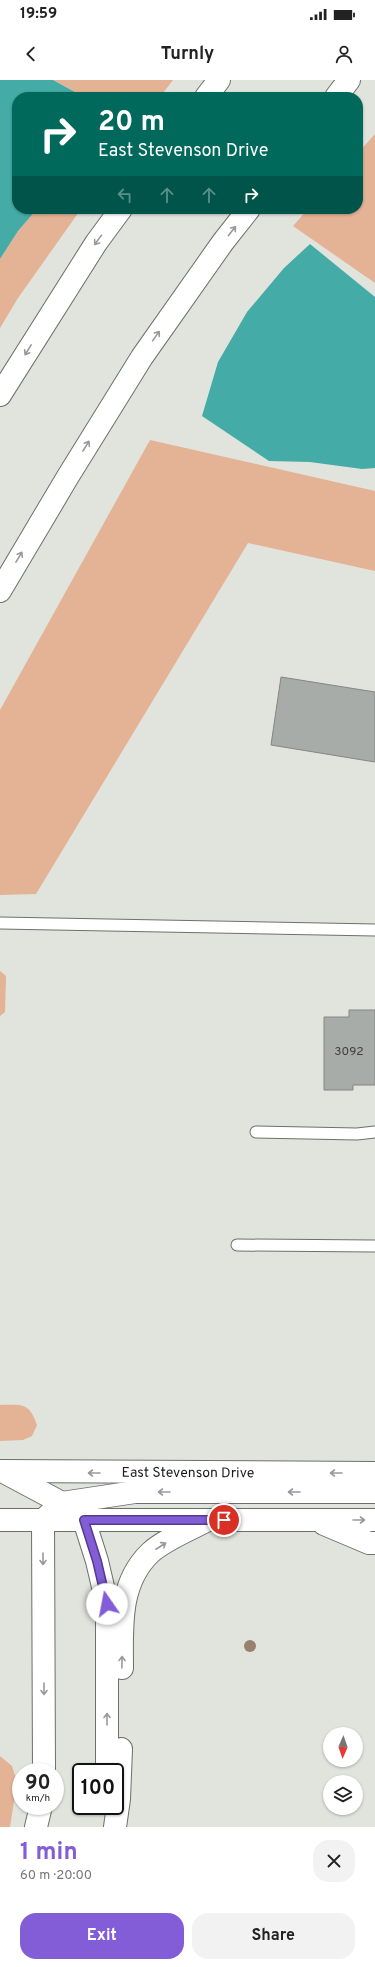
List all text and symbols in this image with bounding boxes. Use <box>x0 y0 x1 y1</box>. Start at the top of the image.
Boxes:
text: 19:59 <box>20 5 57 24</box>
icon: back <box>20 43 42 65</box>
text: Turnly <box>161 43 214 66</box>
icon: person <box>333 43 355 65</box>
text: 20 m <box>98 105 165 141</box>
icon: right <box>32 108 84 160</box>
text: East Stevenson Drive <box>98 140 268 163</box>
icon: left <box>114 184 136 206</box>
icon: ahead <box>156 184 178 206</box>
icon: ahead <box>198 184 220 206</box>
icon: right <box>240 184 262 206</box>
one-way arrow <box>228 225 236 236</box>
one-way arrow <box>94 235 102 246</box>
one-way arrow <box>152 331 160 342</box>
one-way arrow <box>24 344 32 356</box>
one-way arrow <box>83 440 91 452</box>
one-way arrow <box>16 551 24 563</box>
house number: 3092 <box>334 1044 364 1060</box>
street label: East Stevenson Drive <box>122 1465 254 1482</box>
one-way arrow <box>88 1469 101 1477</box>
one-way arrow <box>330 1469 343 1477</box>
one-way arrow <box>158 1488 171 1496</box>
one-way arrow <box>288 1488 301 1496</box>
pin <box>207 1503 241 1537</box>
icon: arrive <box>213 1509 235 1531</box>
one-way arrow <box>352 1516 365 1524</box>
one-way arrow <box>155 1542 166 1550</box>
one-way arrow <box>39 1552 47 1565</box>
position arrow <box>86 1583 128 1625</box>
one-way arrow <box>118 1656 126 1669</box>
one-way arrow <box>40 1682 48 1695</box>
one-way arrow <box>103 1713 111 1726</box>
north arrow <box>323 1727 363 1767</box>
map controls <box>323 1727 363 1815</box>
speed limit sign: 100 <box>72 1763 124 1815</box>
text: 90 <box>25 1771 51 1797</box>
button: layers <box>323 1775 363 1815</box>
text: km/h <box>26 1792 50 1805</box>
text: 1 min <box>20 1838 78 1868</box>
button: close <box>313 1840 355 1882</box>
text: 60 m · 20:00 <box>20 1868 92 1884</box>
button: Exit <box>20 1913 184 1959</box>
button: Share <box>192 1913 355 1959</box>

